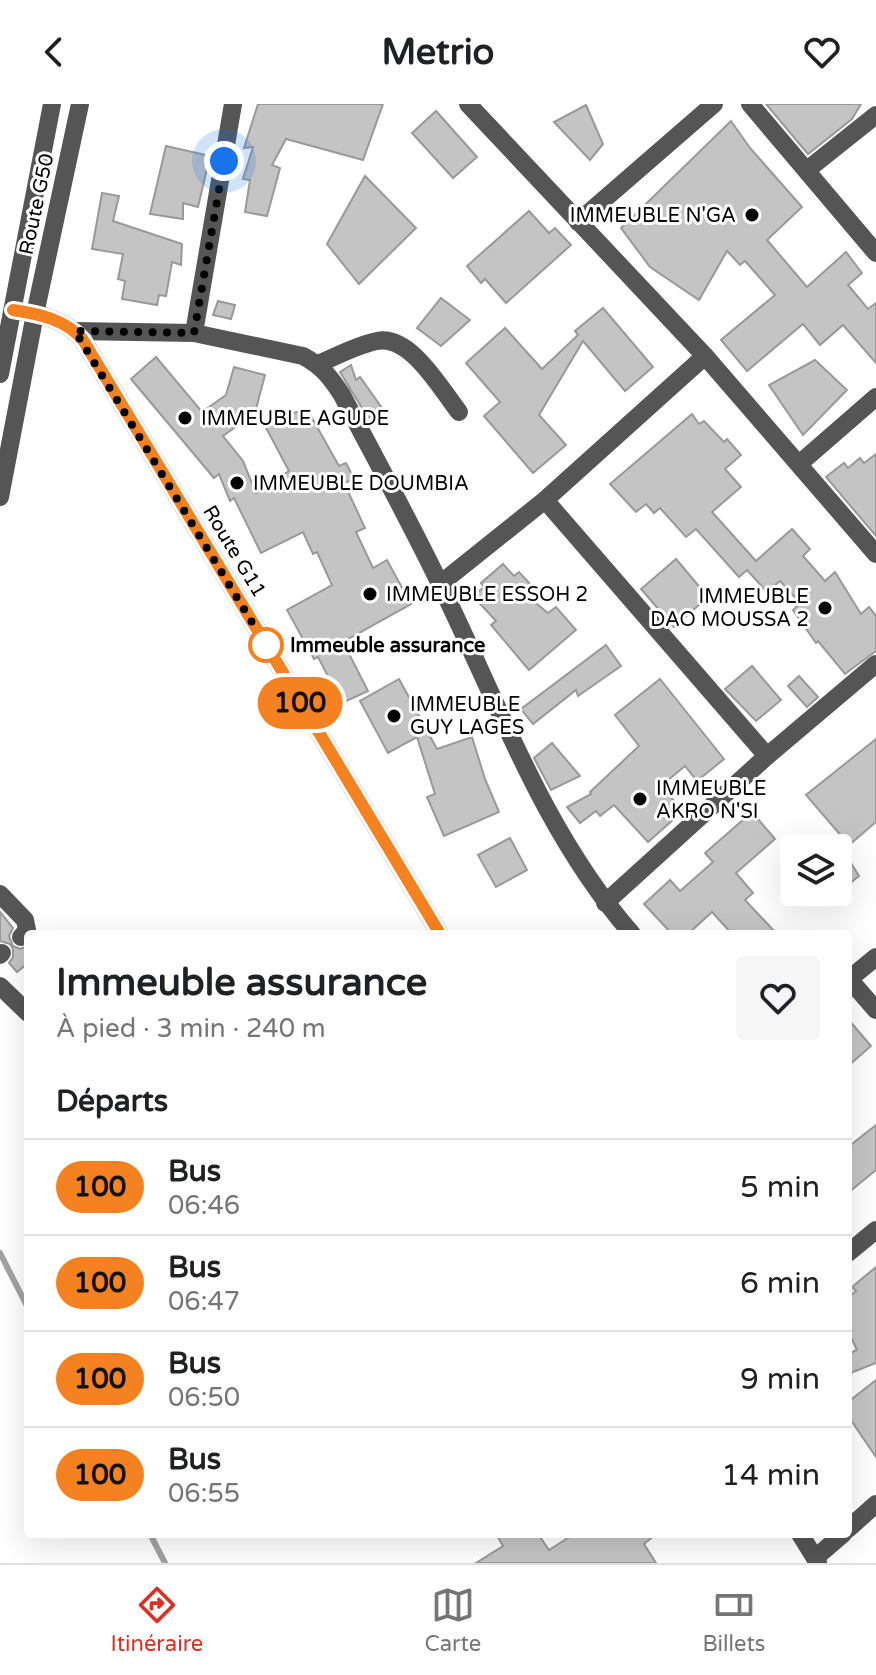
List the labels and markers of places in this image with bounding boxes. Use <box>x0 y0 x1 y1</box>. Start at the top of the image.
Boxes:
place label: IMMEUBLE N'GA <box>570 204 736 228</box>
marker: IMMEUBLE N'GA <box>743 206 761 224</box>
place label: IMMEUBLE AGUDE <box>201 407 389 431</box>
marker: IMMEUBLE AGUDE <box>176 409 194 427</box>
place label: IMMEUBLE DOUMBIA <box>253 472 469 496</box>
marker: IMMEUBLE DOUMBIA <box>228 474 246 492</box>
place label: IMMEUBLE ESSOH 2 <box>386 583 588 607</box>
marker: IMMEUBLE ESSOH 2 <box>361 585 379 603</box>
place label: IMMEUBLE DAO MOUSSA 2 <box>650 585 809 632</box>
marker: IMMEUBLE DAO MOUSSA 2 <box>816 599 834 617</box>
marker: Immeuble assurance <box>249 628 283 662</box>
place label: Immeuble assurance <box>290 634 485 658</box>
place label: IMMEUBLE GUY LAGES <box>410 693 524 740</box>
marker: IMMEUBLE GUY LAGES <box>385 707 403 725</box>
place label: IMMEUBLE AKRO N'SI <box>656 777 766 824</box>
marker: IMMEUBLE AKRO N'SI <box>631 790 649 808</box>

